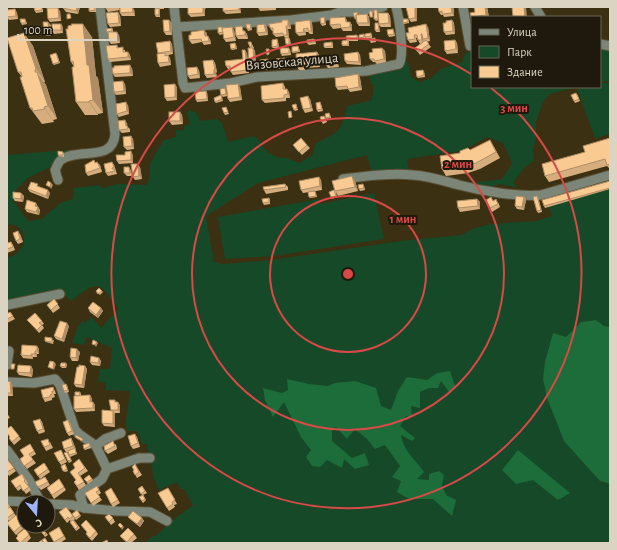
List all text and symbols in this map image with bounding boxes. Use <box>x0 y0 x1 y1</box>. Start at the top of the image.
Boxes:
scale bar <box>18 16 116 42</box>
legend <box>471 16 601 88</box>
text: 100 m <box>24 24 52 36</box>
text: Улица <box>507 26 537 38</box>
text: Парк <box>507 46 532 58</box>
street label: Вязовская улица <box>245 51 340 73</box>
text: Здание <box>507 66 543 78</box>
text: 3 мин <box>500 102 528 114</box>
text: 2 мин <box>444 158 472 170</box>
text: 1 мин <box>390 213 416 225</box>
centre of rings <box>341 267 355 281</box>
north arrow <box>16 494 56 534</box>
text: С <box>34 517 44 529</box>

